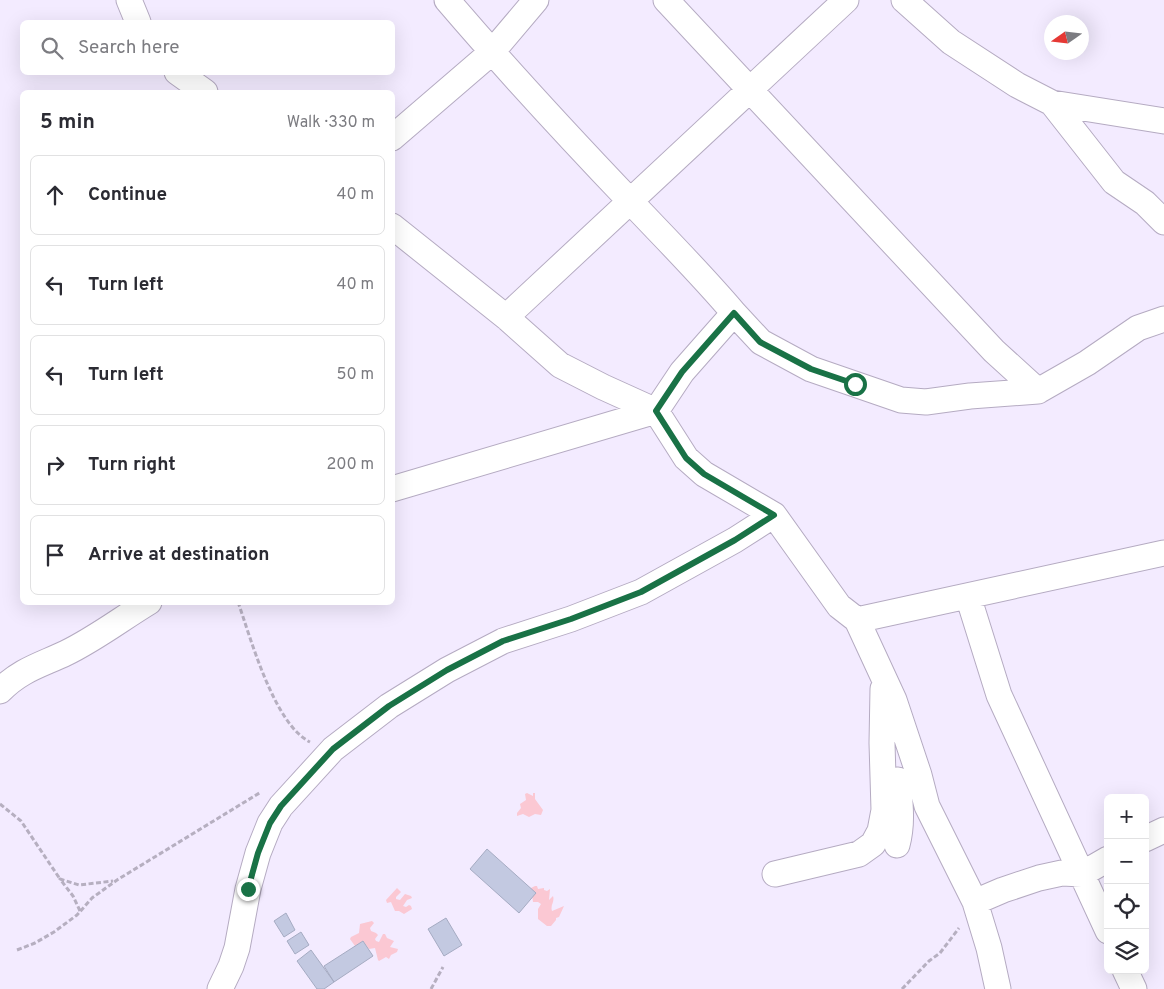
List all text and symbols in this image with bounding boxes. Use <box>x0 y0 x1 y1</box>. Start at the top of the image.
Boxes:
north arrow <box>1044 15 1089 60</box>
search box <box>20 20 395 75</box>
icon: search <box>38 34 66 62</box>
text: Search here <box>78 36 180 60</box>
text: 5 min <box>40 109 95 136</box>
text: Walk · 330 m <box>287 113 375 133</box>
icon: ahead <box>41 181 69 209</box>
text: Continue <box>88 183 167 207</box>
text: 40 m <box>336 185 374 205</box>
icon: left <box>41 271 69 299</box>
text: Turn left <box>88 273 164 297</box>
text: 40 m <box>336 275 374 295</box>
icon: left <box>41 361 69 389</box>
text: Turn left <box>88 363 164 387</box>
text: 50 m <box>337 365 374 385</box>
route start <box>844 373 867 396</box>
icon: right <box>41 451 69 479</box>
text: Turn right <box>88 453 176 477</box>
text: 200 m <box>326 455 374 475</box>
icon: arrive <box>41 541 69 569</box>
text: Arrive at destination <box>88 543 269 567</box>
map controls <box>1104 794 1149 974</box>
button: + <box>1104 794 1149 839</box>
button: − <box>1104 839 1149 884</box>
route end <box>237 878 260 901</box>
button: locate <box>1104 884 1149 929</box>
button: layers <box>1104 929 1149 974</box>

